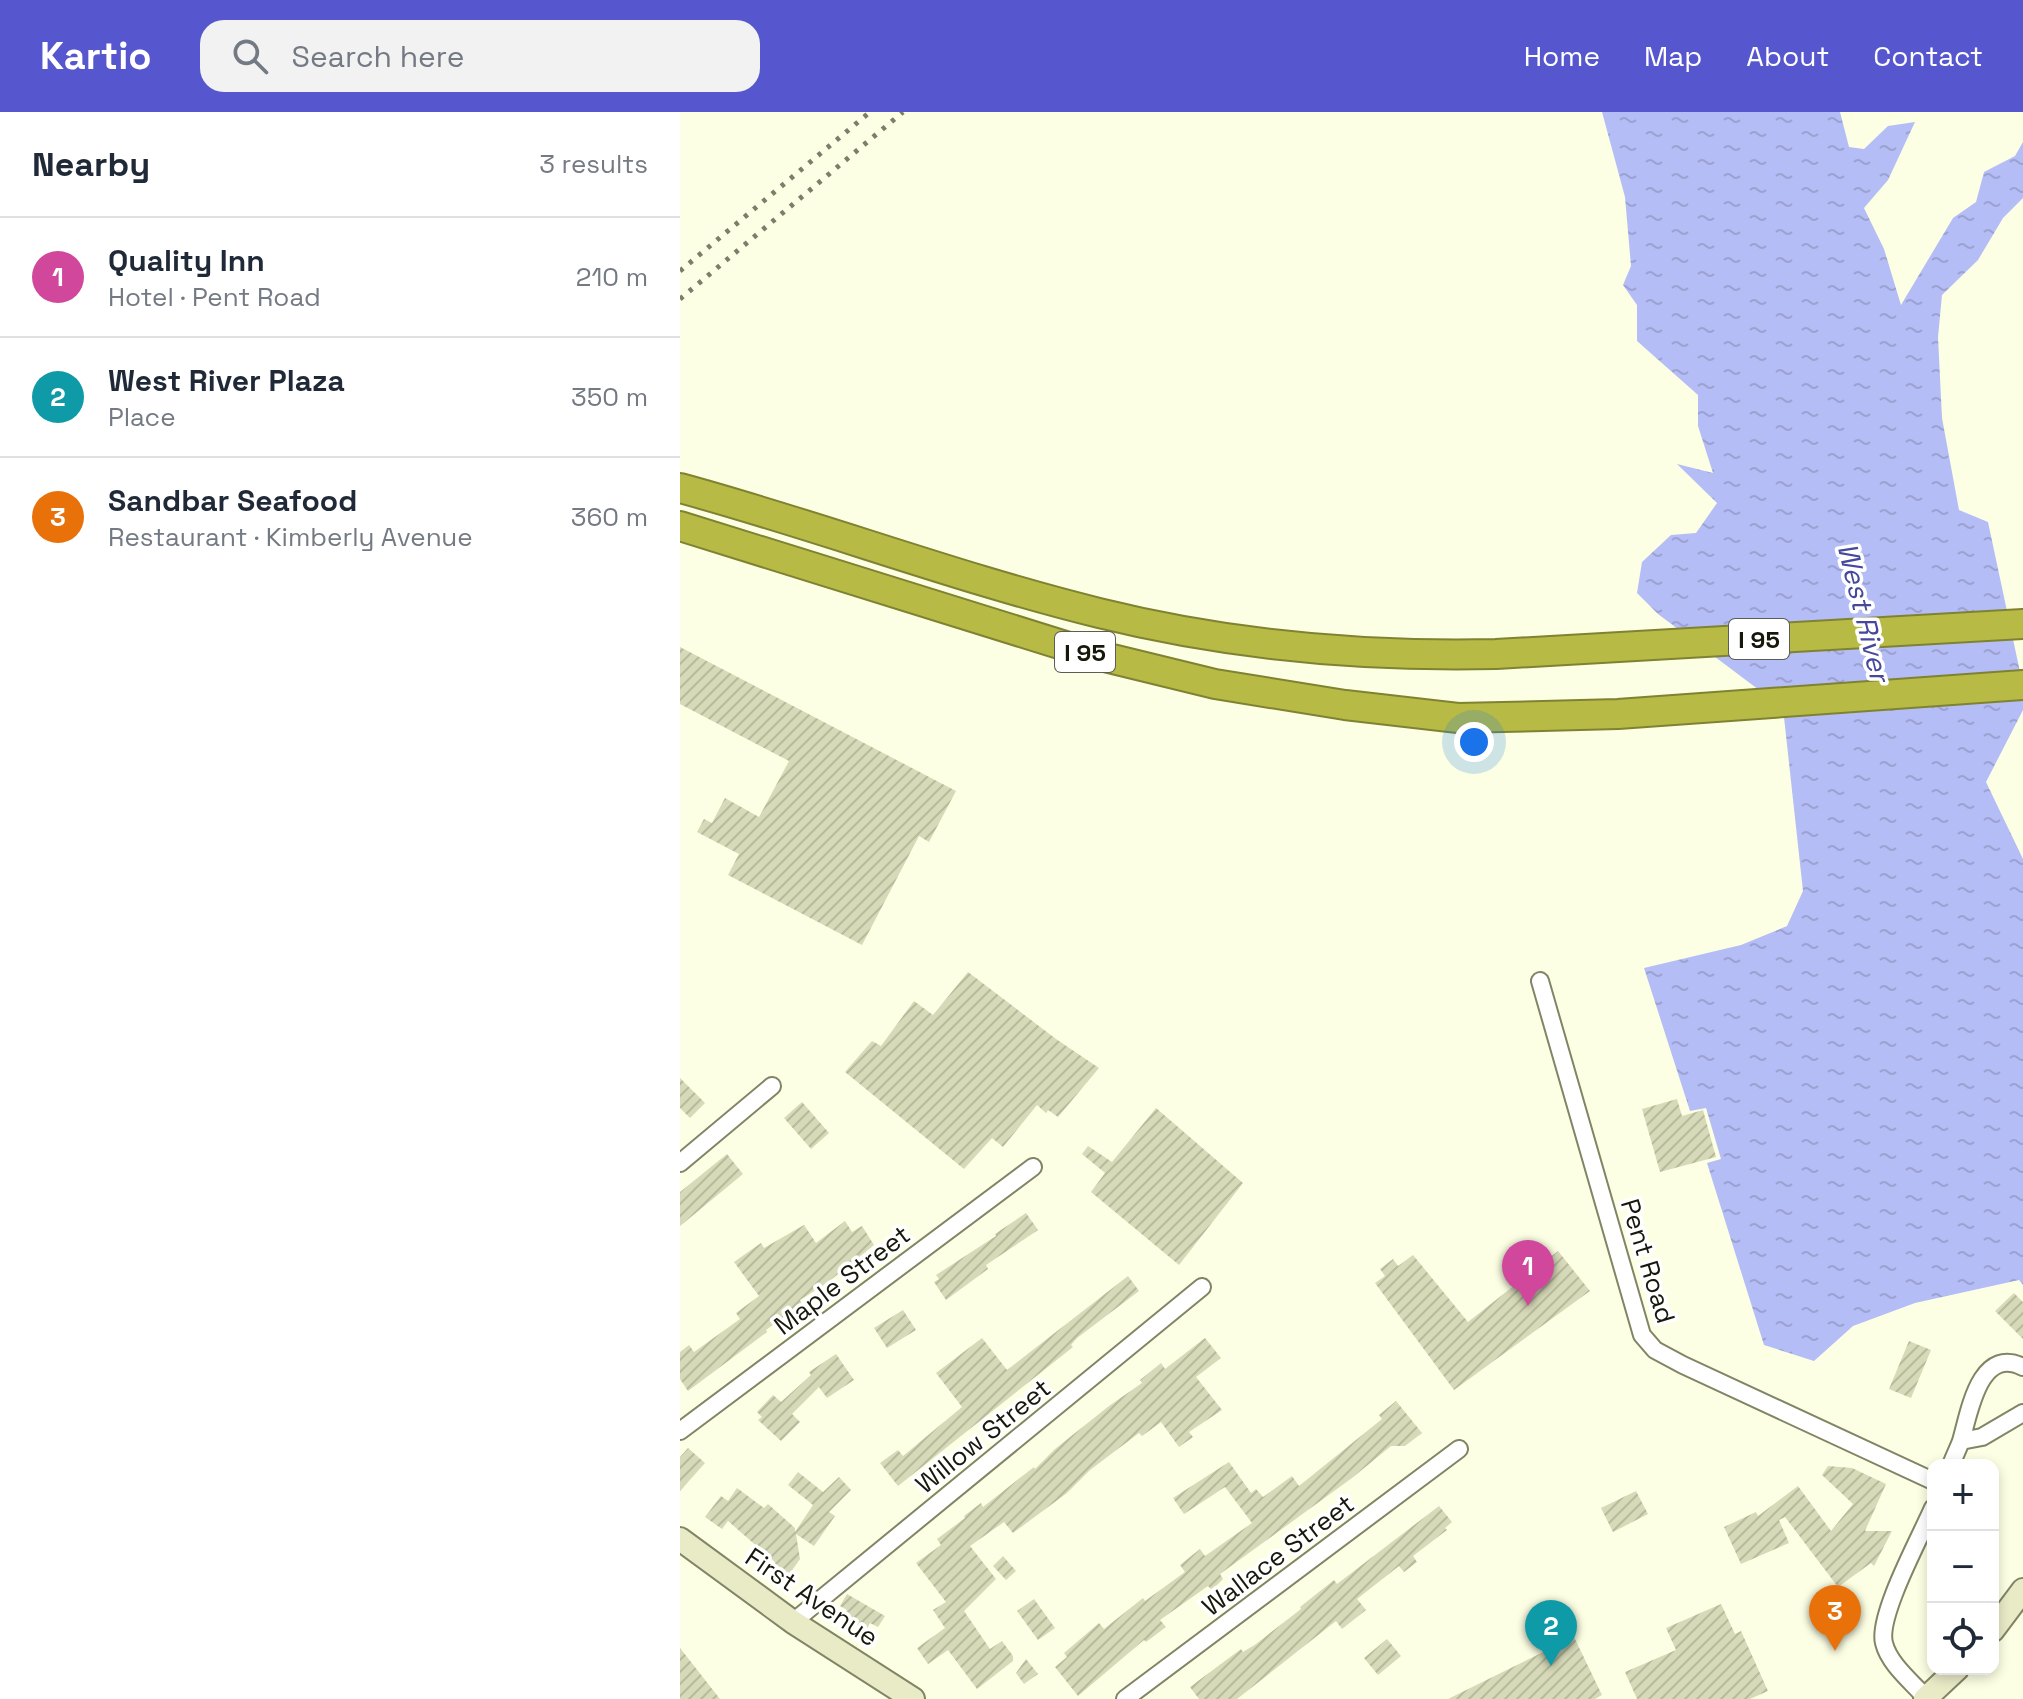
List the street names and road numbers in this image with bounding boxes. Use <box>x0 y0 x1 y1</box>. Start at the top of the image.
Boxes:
road number: I 95 <box>1729 619 1789 659</box>
road number: I 95 <box>1055 632 1115 672</box>
street label: Pent Road <box>1613 1195 1683 1327</box>
street label: Maple Street <box>767 1218 917 1342</box>
street label: Willow Street <box>908 1371 1058 1501</box>
street label: Wallace Street <box>1195 1487 1361 1623</box>
street label: First Avenue <box>739 1540 885 1654</box>

